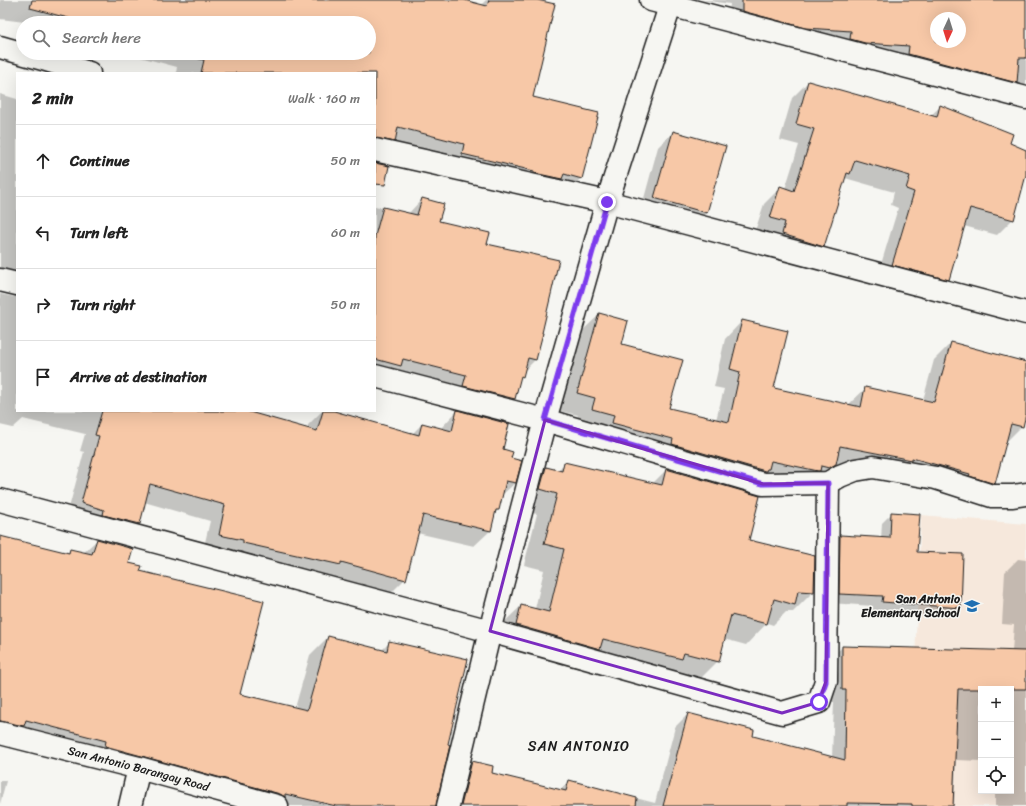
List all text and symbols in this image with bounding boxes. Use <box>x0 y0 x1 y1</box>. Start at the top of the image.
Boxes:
north arrow <box>930 12 966 48</box>
search box <box>16 16 376 60</box>
text: Search here <box>62 25 141 51</box>
icon: search <box>30 27 52 49</box>
text: 2 min <box>32 83 73 113</box>
text: Walk · 160 m <box>288 87 360 110</box>
text: Continue <box>70 148 130 174</box>
text: 50 m <box>330 149 360 172</box>
icon: ahead <box>32 150 54 172</box>
route end <box>598 193 616 211</box>
text: Turn left <box>70 220 128 246</box>
text: 60 m <box>331 221 360 244</box>
icon: left <box>32 222 54 244</box>
text: Turn right <box>70 292 135 318</box>
text: 50 m <box>330 293 360 316</box>
icon: right <box>32 294 54 316</box>
text: Arrive at destination <box>70 364 207 390</box>
icon: arrive <box>32 366 54 388</box>
place label: San Antonio Elementary School <box>861 588 961 624</box>
school or university icon: San Antonio Elementary School <box>963 597 981 615</box>
map controls <box>978 686 1014 794</box>
button: + <box>978 686 1014 722</box>
route start <box>810 693 828 711</box>
button: − <box>978 722 1014 758</box>
district label: SAN ANTONIO <box>528 734 630 759</box>
street label: San Antonio Barangay Road <box>65 739 213 798</box>
button: locate <box>978 758 1014 794</box>

